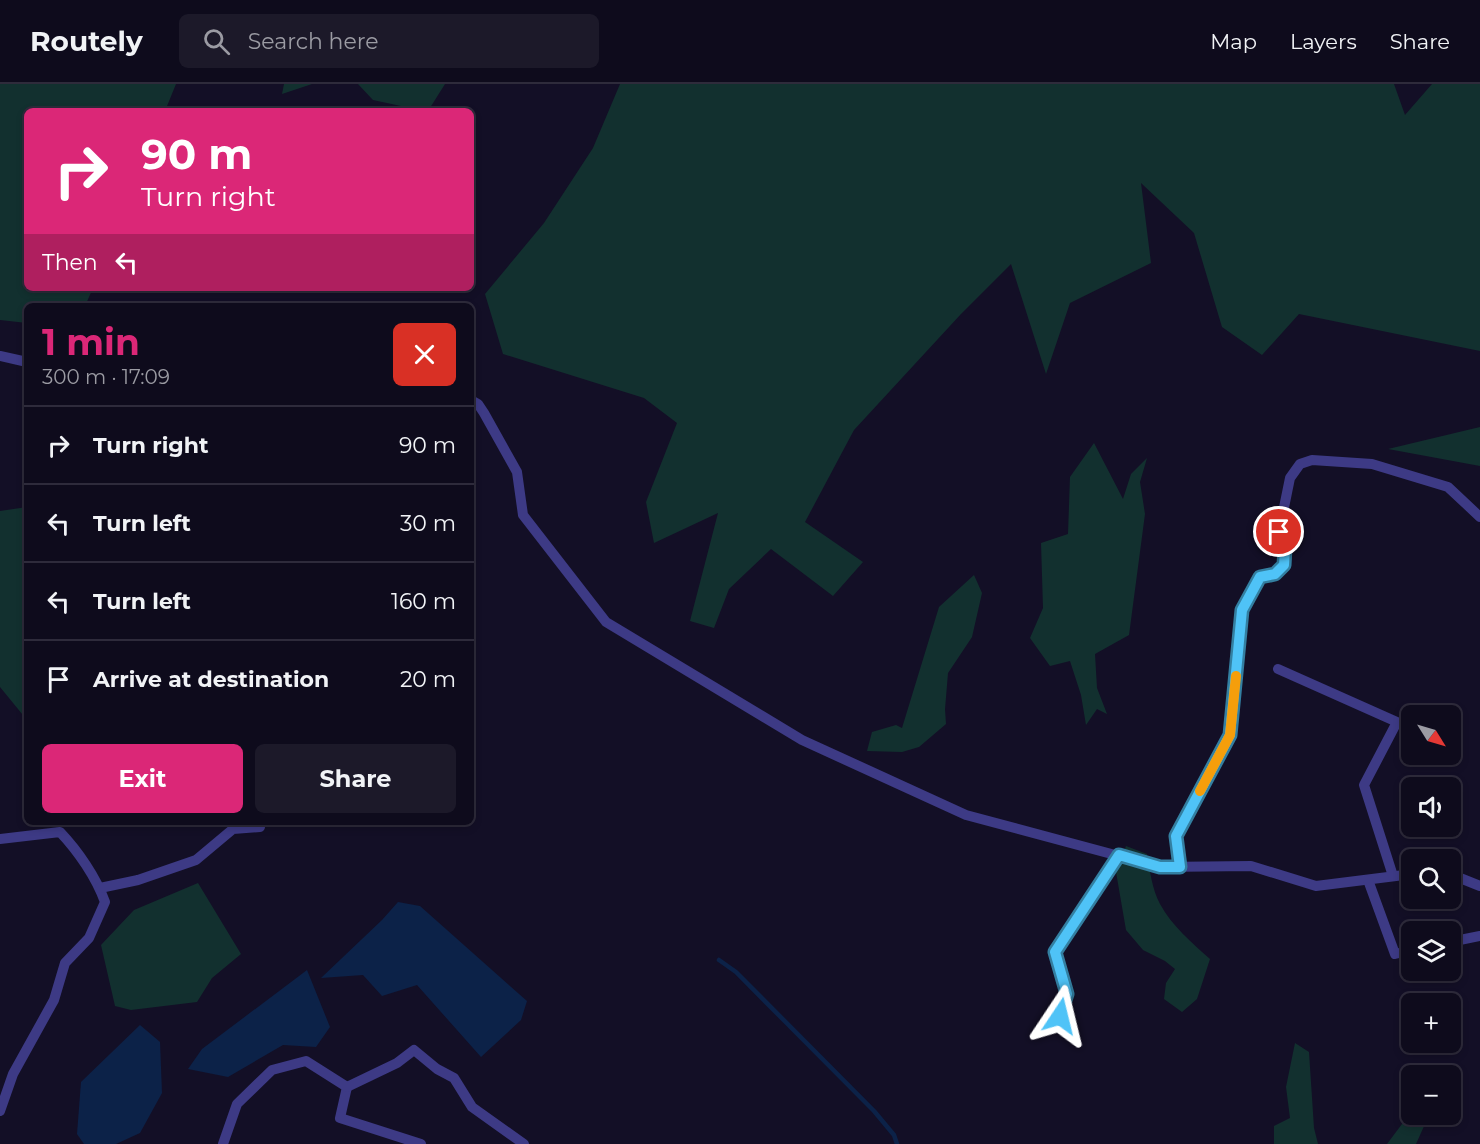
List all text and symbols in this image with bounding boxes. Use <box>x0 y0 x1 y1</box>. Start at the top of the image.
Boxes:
search box <box>179 14 599 68</box>
text: Routely <box>30 24 143 58</box>
icon: search <box>200 25 233 58</box>
text: Search here <box>248 28 379 55</box>
text: Map <box>1210 29 1257 54</box>
text: Layers <box>1290 29 1357 54</box>
text: Share <box>1390 29 1450 54</box>
text: 90 m <box>141 128 252 180</box>
icon: right <box>42 132 120 210</box>
text: Turn right <box>141 180 276 213</box>
icon: left <box>110 246 143 279</box>
text: Then <box>42 249 98 276</box>
text: 1 min <box>42 320 140 364</box>
button: close <box>393 323 456 386</box>
text: 300 m · 17:09 <box>42 365 170 389</box>
icon: right <box>42 429 75 462</box>
text: Turn right <box>93 432 208 459</box>
text: 90 m <box>399 432 456 459</box>
pin <box>1253 506 1304 557</box>
icon: left <box>42 507 75 540</box>
text: Turn left <box>93 510 191 537</box>
text: 30 m <box>400 510 456 537</box>
icon: arrive <box>1262 515 1295 548</box>
icon: left <box>42 585 75 618</box>
text: Turn left <box>93 588 191 615</box>
text: 160 m <box>391 588 456 615</box>
icon: arrive <box>42 663 75 696</box>
text: Arrive at destination <box>93 666 329 693</box>
text: 20 m <box>400 666 456 693</box>
north arrow <box>1401 705 1461 765</box>
map controls <box>1401 705 1461 1125</box>
button: Exit <box>42 744 243 813</box>
button: Share <box>255 744 456 813</box>
button: sound <box>1401 777 1461 837</box>
button: search <box>1401 849 1461 909</box>
button: layers <box>1401 921 1461 981</box>
position arrow <box>1028 984 1092 1048</box>
button: + <box>1401 993 1461 1053</box>
button: − <box>1401 1065 1461 1125</box>

